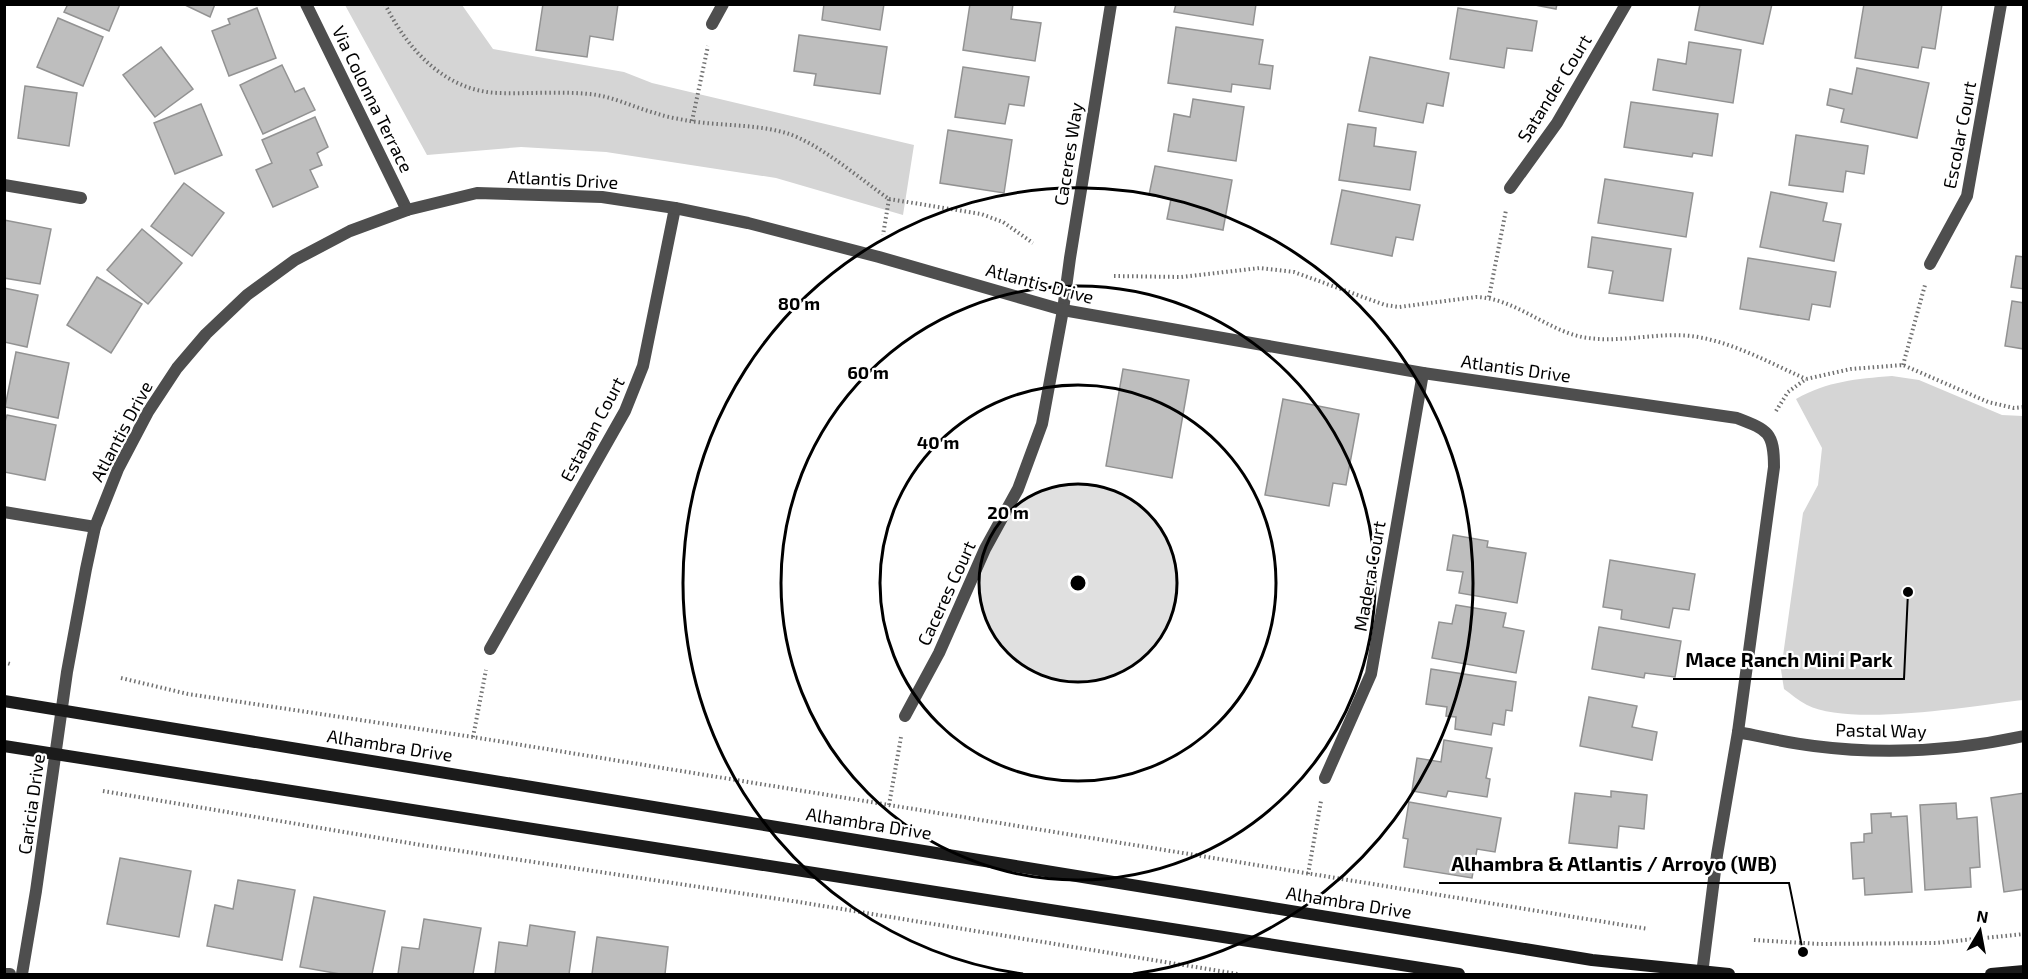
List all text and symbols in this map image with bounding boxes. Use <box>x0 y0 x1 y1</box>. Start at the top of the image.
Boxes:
street label: Via Colonna Terrace <box>328 22 418 176</box>
street label: Satander Court <box>1512 30 1596 146</box>
street label: Escolar Court <box>1938 79 1980 191</box>
street label: Caceres Way <box>1049 100 1087 207</box>
street label: Atlantis Drive <box>507 165 619 193</box>
street label: Atlantis Drive <box>984 258 1096 308</box>
text: 80 m <box>778 292 820 314</box>
street label: Atlantis Drive <box>1460 349 1572 387</box>
text: 60 m <box>847 361 889 383</box>
street label: Estaban Court <box>555 373 629 485</box>
street label: Atlantis Drive <box>85 377 157 485</box>
text: 40 m <box>917 431 959 453</box>
text: 20 m <box>987 501 1029 523</box>
street label: Madera Court <box>1348 519 1390 633</box>
street label: Caceres Court <box>912 537 980 649</box>
centre of rings <box>1068 573 1088 593</box>
callout: Mace Ranch Mini Park <box>1673 641 1904 679</box>
text: Mace Ranch Mini Park <box>1685 647 1893 671</box>
street label: Pastal Way <box>1835 718 1927 742</box>
street label: Alhambra Drive <box>326 724 454 766</box>
street label: Caricia Drive <box>13 752 49 856</box>
street label: Alhambra Drive <box>805 802 933 844</box>
callout: Alhambra & Atlantis / Arroyo (WB) <box>1439 845 1789 883</box>
text: Alhambra & Atlantis / Arroyo (WB) <box>1451 851 1777 876</box>
street label: Alhambra Drive <box>1285 881 1413 923</box>
north arrow <box>1950 901 2010 961</box>
text: N <box>1975 905 1990 926</box>

